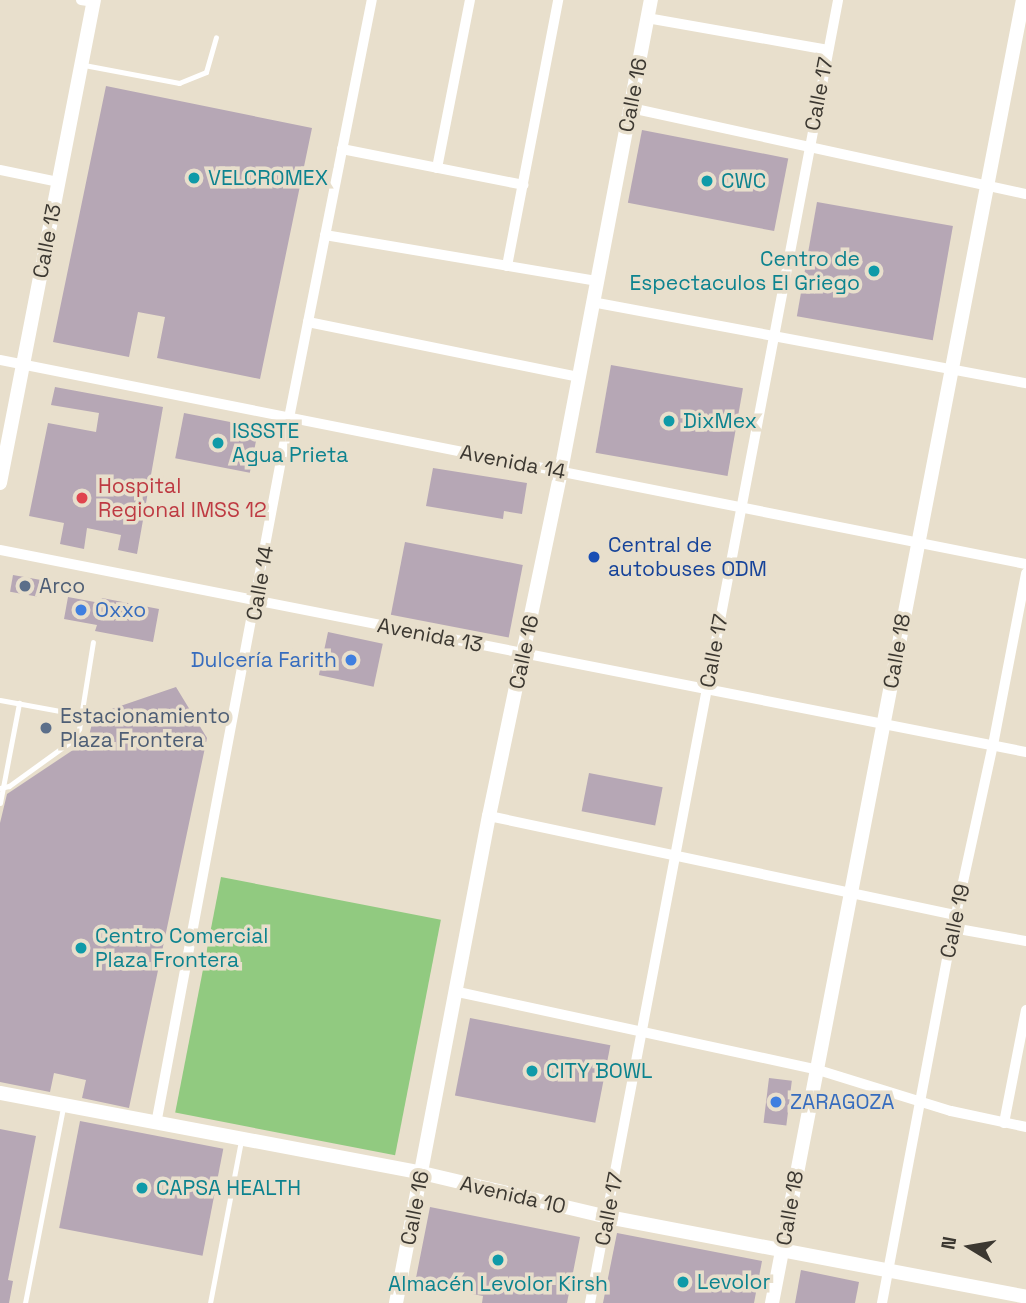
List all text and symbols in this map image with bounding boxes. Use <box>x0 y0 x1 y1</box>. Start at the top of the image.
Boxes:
street label: Calle 17 <box>800 55 838 133</box>
street label: Calle 16 <box>613 56 653 134</box>
place label: VELCROMEX <box>208 165 328 191</box>
place label: CWC <box>721 168 766 194</box>
marker: VELCROMEX <box>186 170 202 186</box>
marker: CWC <box>699 173 715 189</box>
street label: Calle 13 <box>27 202 67 280</box>
place label: Centro de Espectaculos El Griego <box>629 246 860 296</box>
marker: Centro de Espectaculos El Griego <box>866 263 882 279</box>
place label: DixMex <box>683 408 757 434</box>
marker: DixMex <box>661 413 677 429</box>
place label: ISSSTE Agua Prieta <box>232 418 348 468</box>
marker: ISSSTE Agua Prieta <box>210 435 226 451</box>
street label: Avenida 14 <box>458 439 568 485</box>
place label: Hospital Regional IMSS 12 <box>98 473 267 523</box>
marker: Hospital Regional IMSS 12 <box>72 488 92 508</box>
place label: Central de autobuses ODM <box>608 532 767 582</box>
street label: Calle 14 <box>241 544 279 622</box>
marker: Central de autobuses ODM <box>586 549 602 565</box>
place label: Arco <box>39 573 85 599</box>
marker: Arco <box>17 578 33 594</box>
place label: Oxxo <box>95 597 146 623</box>
marker: Oxxo <box>73 602 89 618</box>
street label: Avenida 13 <box>375 612 485 658</box>
street label: Calle 17 <box>695 612 733 690</box>
street label: Calle 18 <box>878 612 916 690</box>
street label: Calle 16 <box>504 613 544 691</box>
place label: Dulcería Farith <box>191 647 337 673</box>
marker: Dulcería Farith <box>343 652 359 668</box>
place label: Estacionamiento Plaza Frontera <box>60 703 230 753</box>
marker: Estacionamiento Plaza Frontera <box>38 720 54 736</box>
street label: Calle 19 <box>935 882 975 960</box>
place label: Centro Comercial Plaza Frontera <box>95 923 268 973</box>
marker: Centro Comercial Plaza Frontera <box>73 940 89 956</box>
place label: CITY BOWL <box>546 1058 653 1084</box>
marker: CITY BOWL <box>524 1063 540 1079</box>
place label: ZARAGOZA <box>790 1089 895 1115</box>
marker: ZARAGOZA <box>768 1094 784 1110</box>
street label: Calle 16 <box>395 1169 435 1247</box>
street label: Calle 18 <box>771 1169 809 1247</box>
street label: Calle 17 <box>590 1170 628 1248</box>
street label: Avenida 10 <box>458 1171 568 1219</box>
place label: CAPSA HEALTH <box>156 1175 301 1201</box>
marker: CAPSA HEALTH <box>134 1180 150 1196</box>
north arrow <box>935 1212 1005 1282</box>
text: N <box>935 1234 962 1252</box>
marker: Almacén Levolor Kirsh <box>490 1252 506 1268</box>
place label: Levolor <box>697 1269 770 1295</box>
place label: Almacén Levolor Kirsh <box>388 1271 608 1297</box>
marker: Levolor <box>675 1274 691 1290</box>

